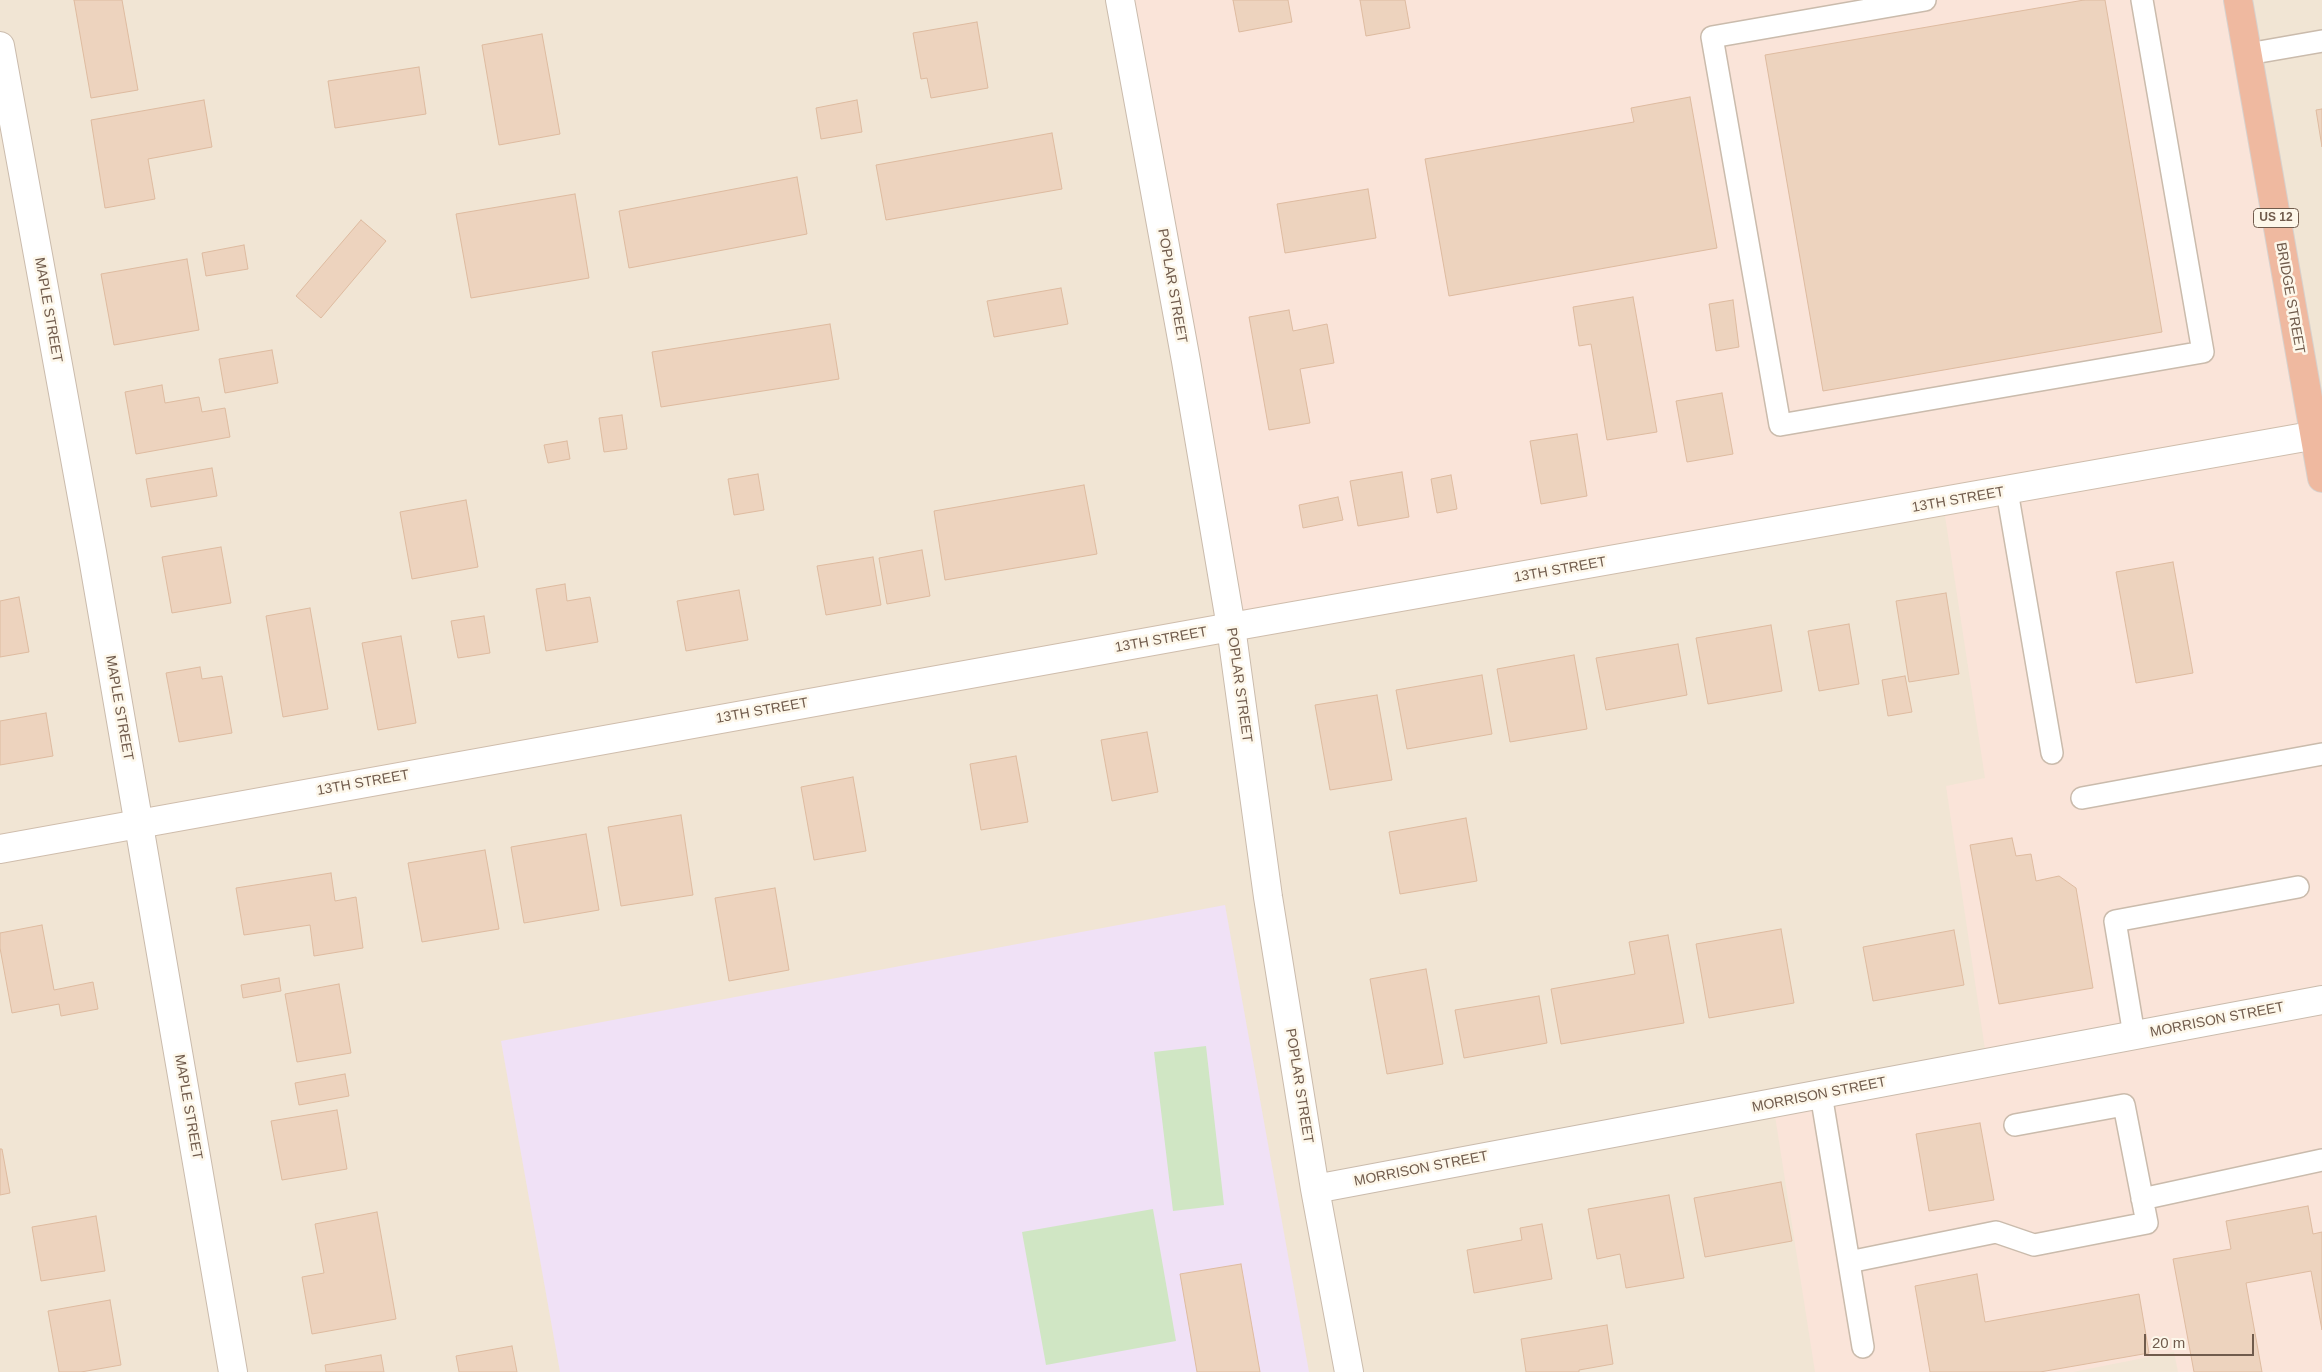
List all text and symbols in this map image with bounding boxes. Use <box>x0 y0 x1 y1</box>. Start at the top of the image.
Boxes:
road number: US 12 <box>2254 208 2298 228</box>
street label: POPLAR STREET <box>1154 227 1190 345</box>
street label: BRIDGE STREET <box>2272 241 2308 355</box>
street label: MAPLE STREET <box>30 256 66 364</box>
street label: 13TH STREET <box>1911 484 2005 516</box>
street label: 13TH STREET <box>1513 554 1607 586</box>
street label: 13TH STREET <box>1114 624 1208 656</box>
street label: POPLAR STREET <box>1223 626 1255 744</box>
street label: MAPLE STREET <box>101 654 137 762</box>
street label: 13TH STREET <box>715 695 809 727</box>
street label: 13TH STREET <box>316 767 410 799</box>
street label: MORRISON STREET <box>2149 999 2285 1041</box>
street label: POPLAR STREET <box>1282 1027 1316 1145</box>
street label: MAPLE STREET <box>170 1053 206 1161</box>
street label: MORRISON STREET <box>1751 1074 1887 1116</box>
street label: MORRISON STREET <box>1353 1148 1489 1190</box>
scale bar <box>2147 1324 2257 1356</box>
text: 20 m <box>2152 1334 2185 1351</box>

